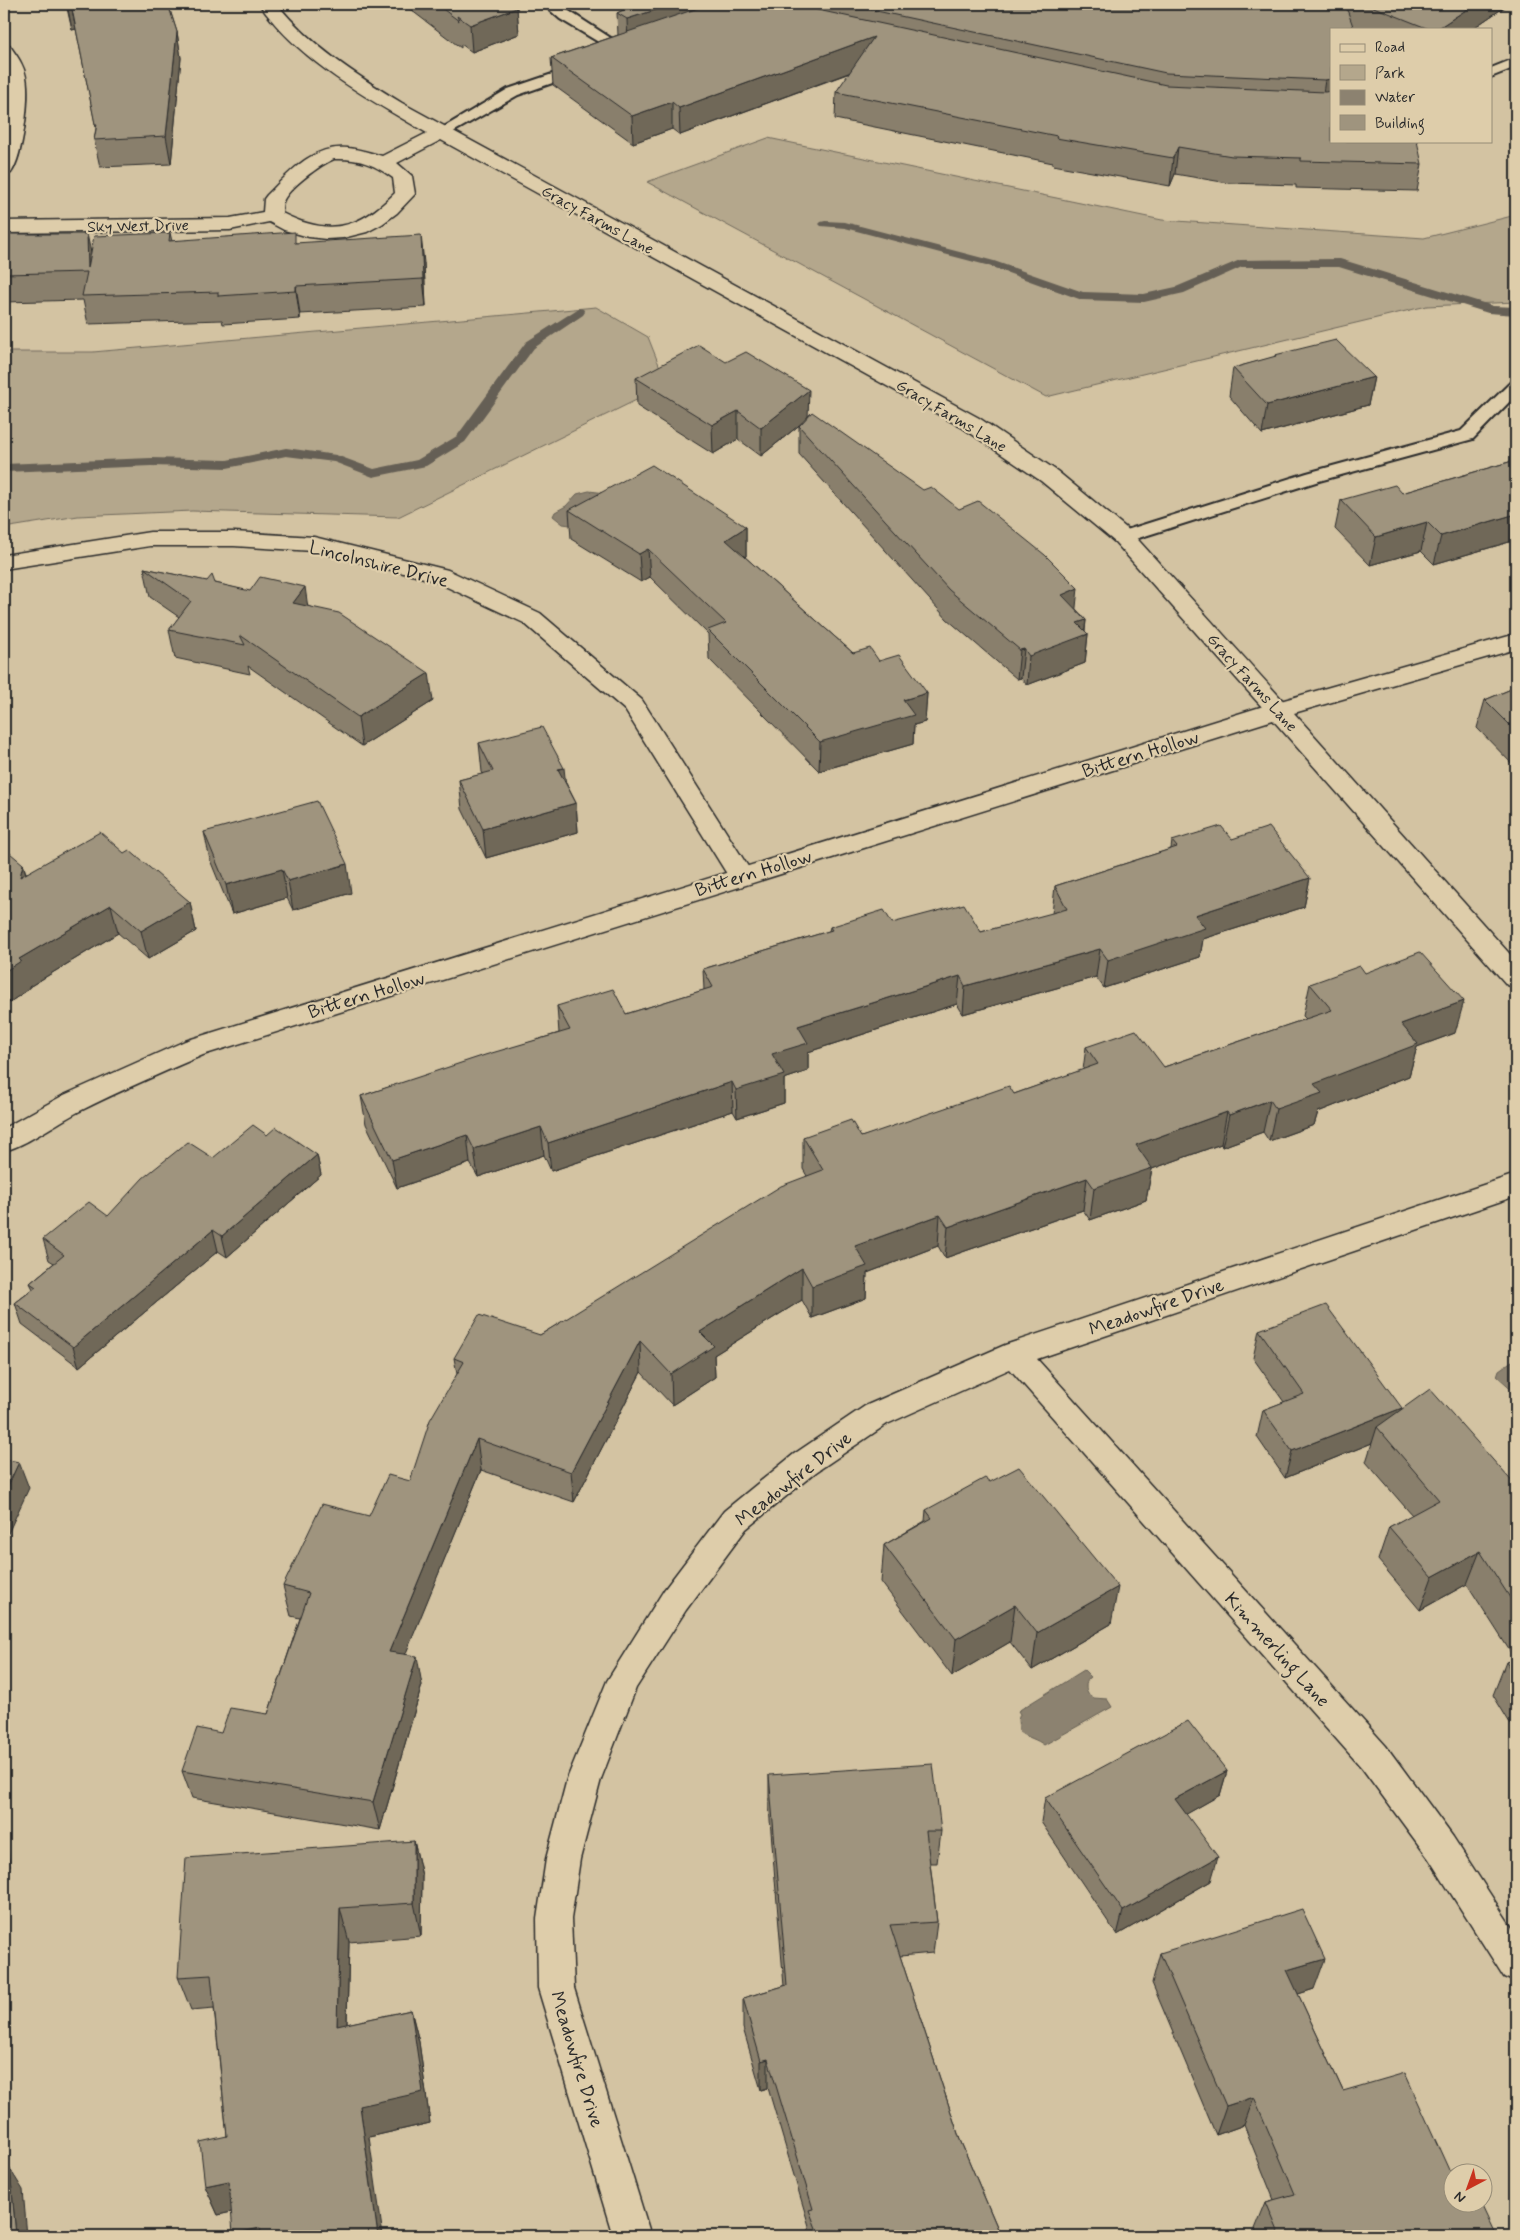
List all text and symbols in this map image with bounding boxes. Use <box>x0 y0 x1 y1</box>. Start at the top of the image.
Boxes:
legend <box>1330 28 1492 142</box>
text: Road <box>1375 38 1405 58</box>
text: Park <box>1375 64 1405 84</box>
text: Water <box>1375 88 1415 108</box>
text: Building <box>1375 114 1425 135</box>
street label: Gracy Farms Lane <box>537 181 657 260</box>
street label: Sky West Drive <box>87 215 189 238</box>
street label: Gracy Farms Lane <box>892 375 1010 458</box>
street label: Lincolnshire Drive <box>306 535 451 594</box>
street label: Gracy Farms Lane <box>1202 629 1302 737</box>
street label: Bittern Hollow <box>1079 725 1202 784</box>
street label: Bittern Hollow <box>692 844 815 903</box>
street label: Bittern Hollow <box>305 966 428 1025</box>
street label: Meadowfire Drive <box>1086 1273 1228 1342</box>
street label: Meadowfire Drive <box>730 1426 857 1533</box>
street label: Kimmerling Lane <box>1216 1587 1335 1715</box>
street label: Meadowfire Drive <box>544 1988 609 2131</box>
north arrow <box>1442 2162 1492 2212</box>
text: N <box>1451 2187 1470 2207</box>

